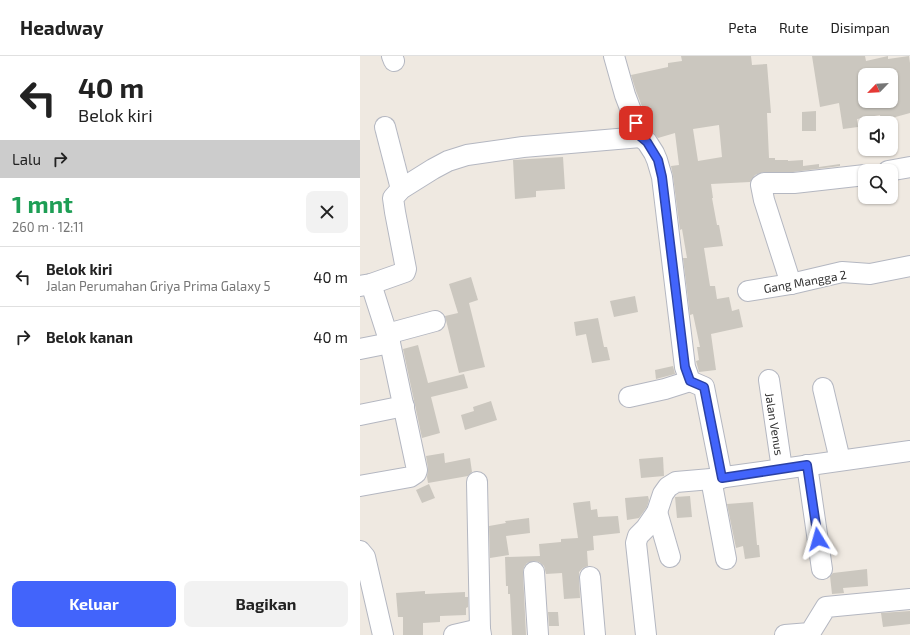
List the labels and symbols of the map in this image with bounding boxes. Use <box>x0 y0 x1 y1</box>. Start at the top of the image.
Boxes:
north arrow <box>858 68 898 108</box>
pin <box>619 106 653 140</box>
street label: Gang Mangga 2 <box>762 267 848 295</box>
street label: Jalan Venus <box>763 392 787 456</box>
position arrow <box>797 518 839 560</box>

